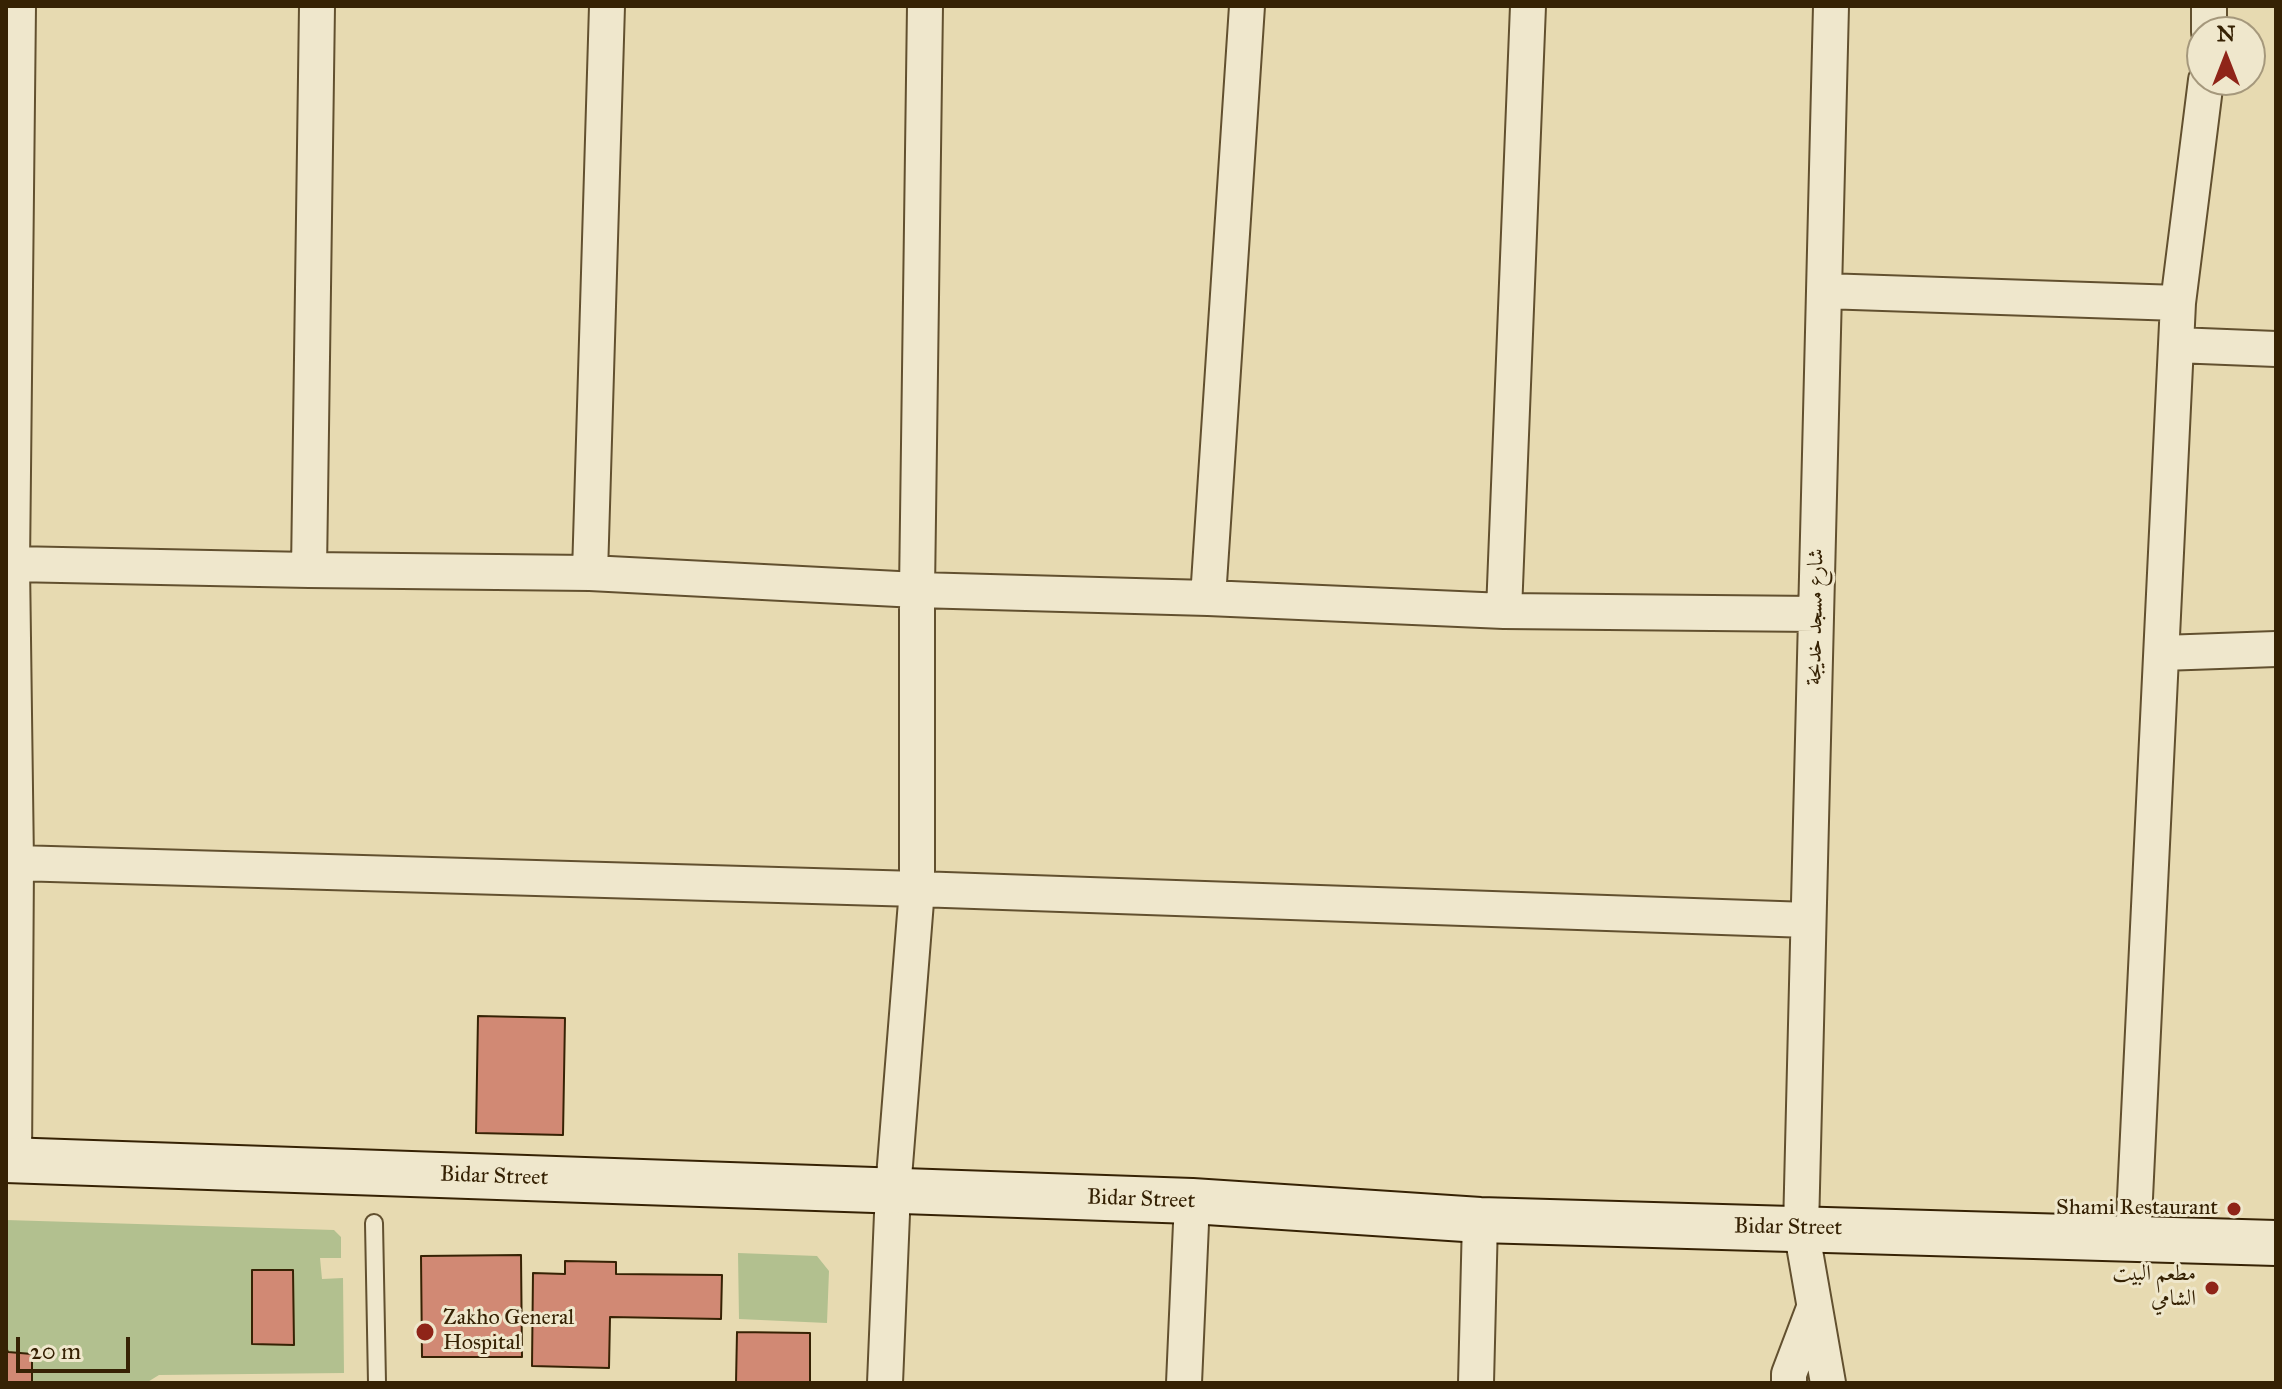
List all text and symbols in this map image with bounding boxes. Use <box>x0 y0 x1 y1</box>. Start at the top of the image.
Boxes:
north arrow <box>2186 16 2266 96</box>
text: N <box>2217 20 2235 47</box>
street label: شارع مسجد خديجة <box>1802 548 1830 686</box>
street label: Bidar Street <box>439 1162 549 1192</box>
street label: Bidar Street <box>1086 1185 1196 1215</box>
place label: Shami Restaurant <box>2056 1196 2218 1222</box>
marker: Shami Restaurant <box>2225 1200 2243 1218</box>
street label: Bidar Street <box>1734 1214 1842 1242</box>
place label: مطعم البيت الشامي <box>2112 1262 2196 1314</box>
marker: مطعم البيت الشامي <box>2203 1279 2221 1297</box>
place label: Zakho General Hospital <box>443 1306 574 1358</box>
scale bar <box>20 1321 134 1371</box>
marker: Zakho General Hospital <box>414 1321 436 1343</box>
text: 20 m <box>30 1336 81 1366</box>

